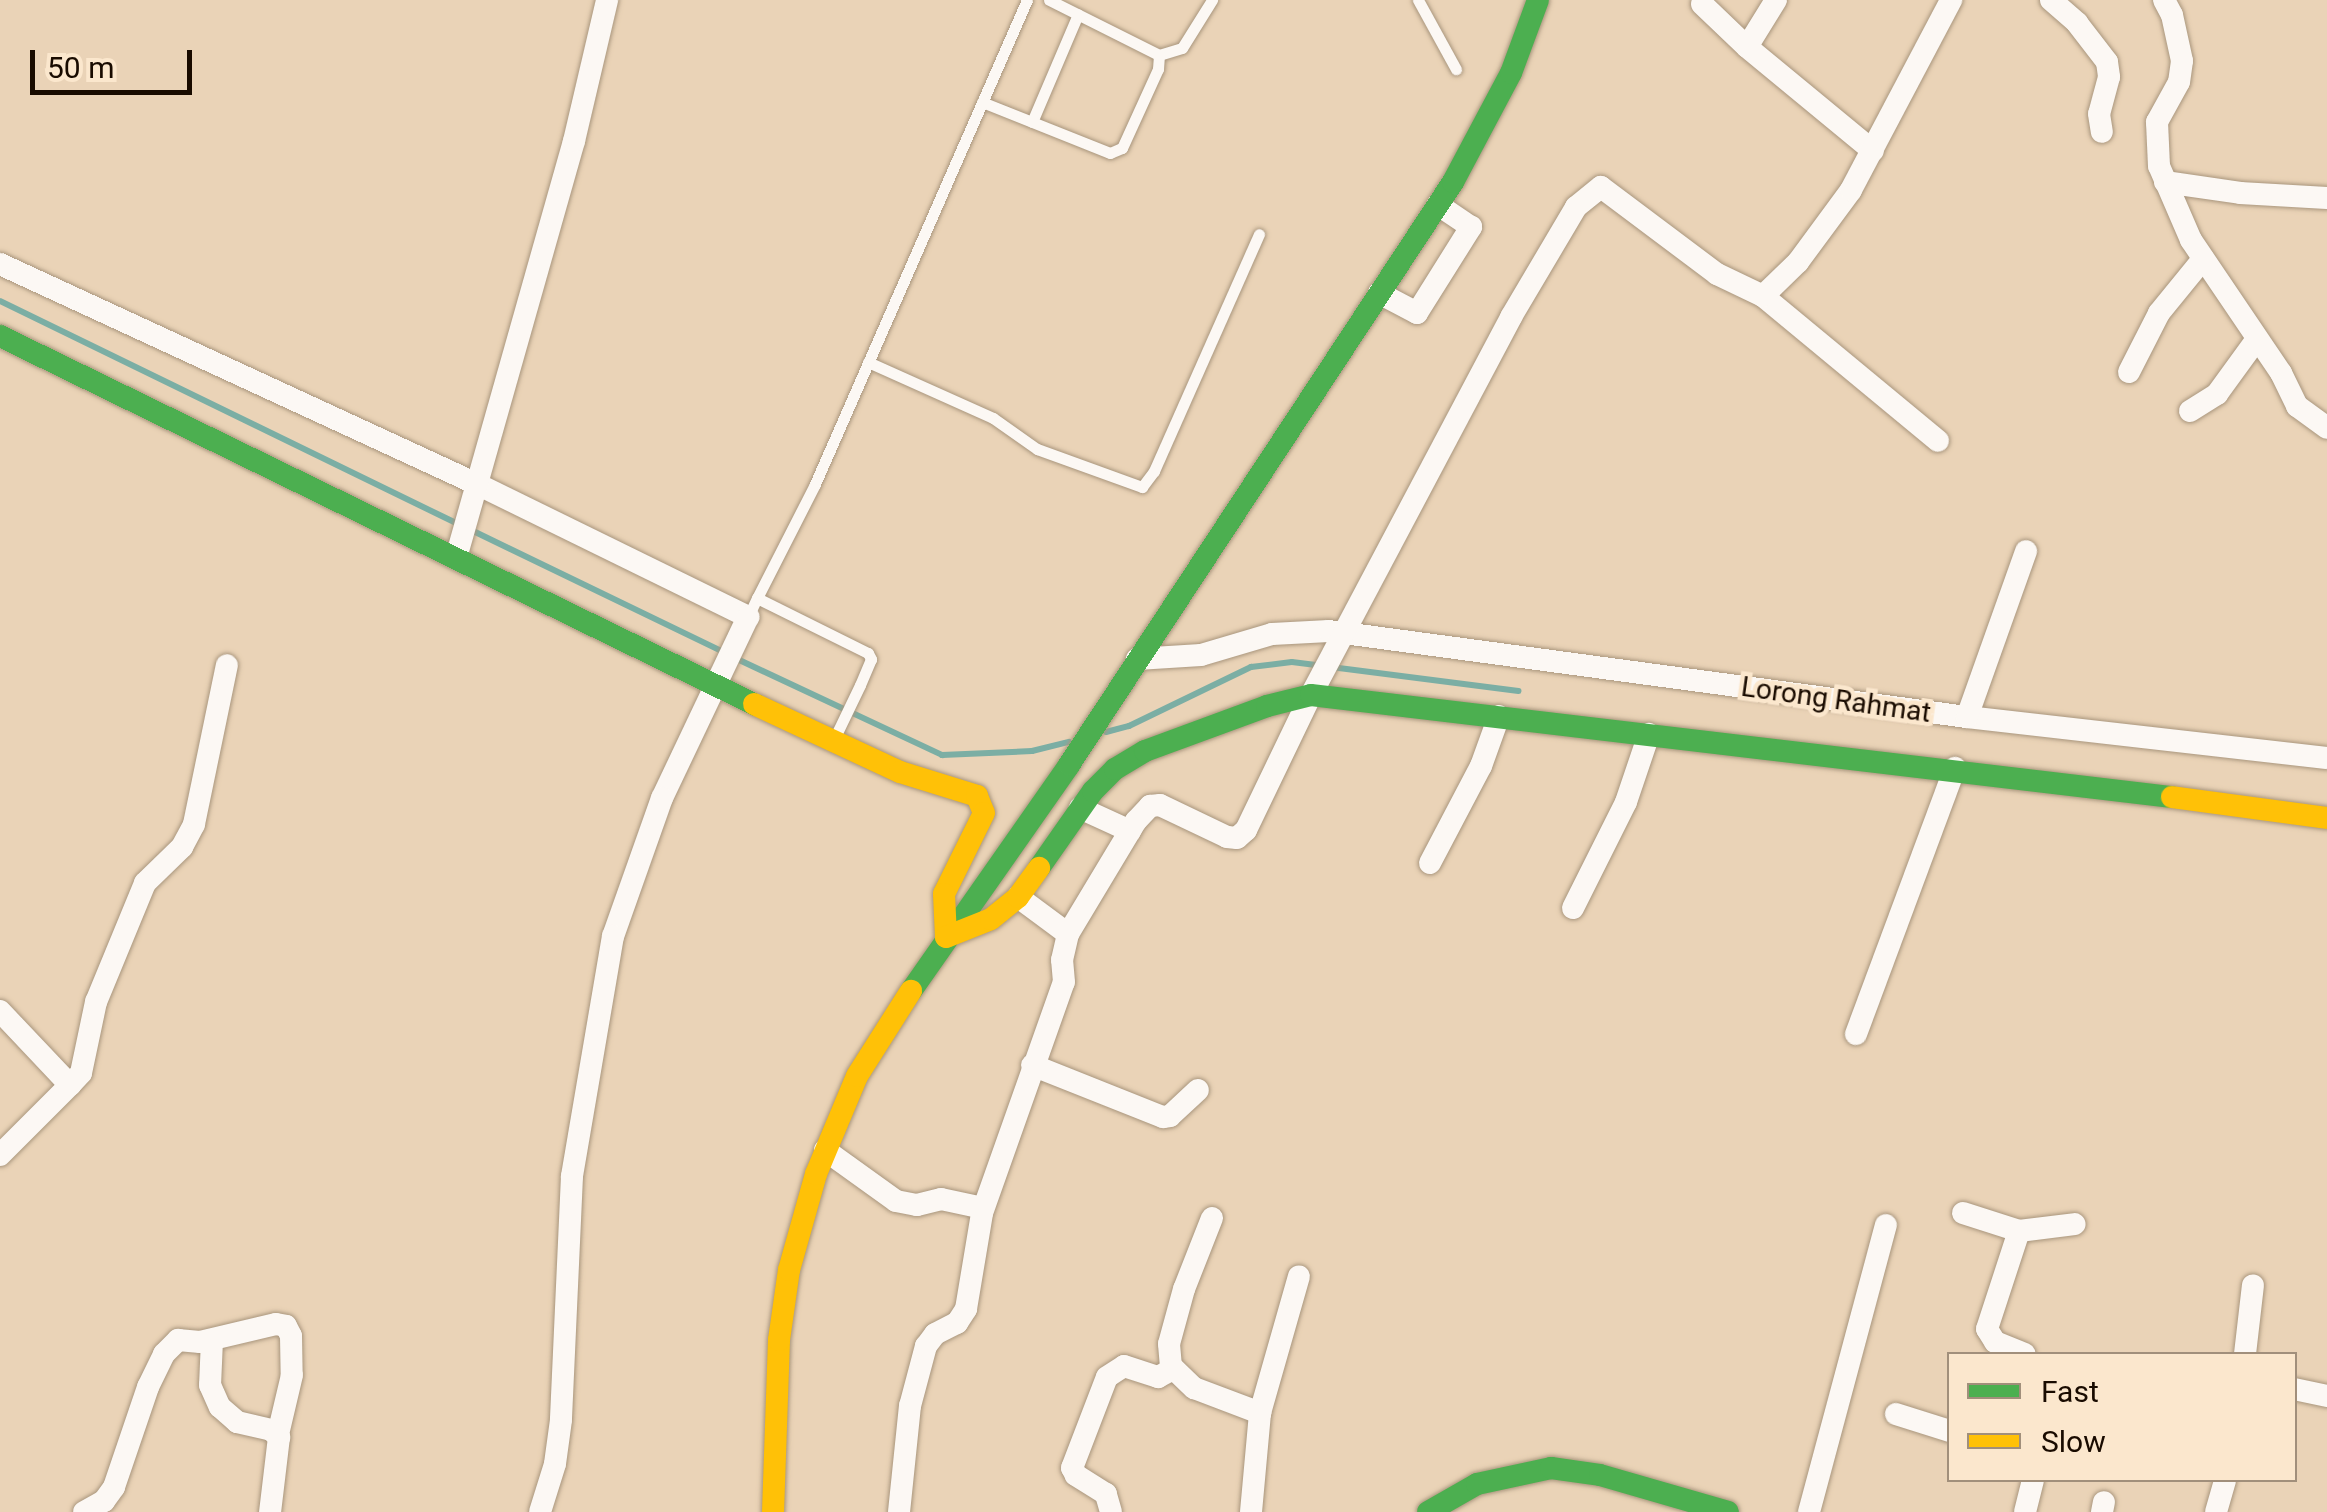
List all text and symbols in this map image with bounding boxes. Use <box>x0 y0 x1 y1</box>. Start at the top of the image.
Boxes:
scale bar <box>35 30 198 92</box>
text: 50 m <box>47 50 114 85</box>
street label: Lorong Rahmat <box>1739 670 1933 730</box>
legend <box>1947 1352 2297 1482</box>
text: Fast <box>2041 1374 2099 1409</box>
text: Slow <box>2041 1424 2106 1459</box>

